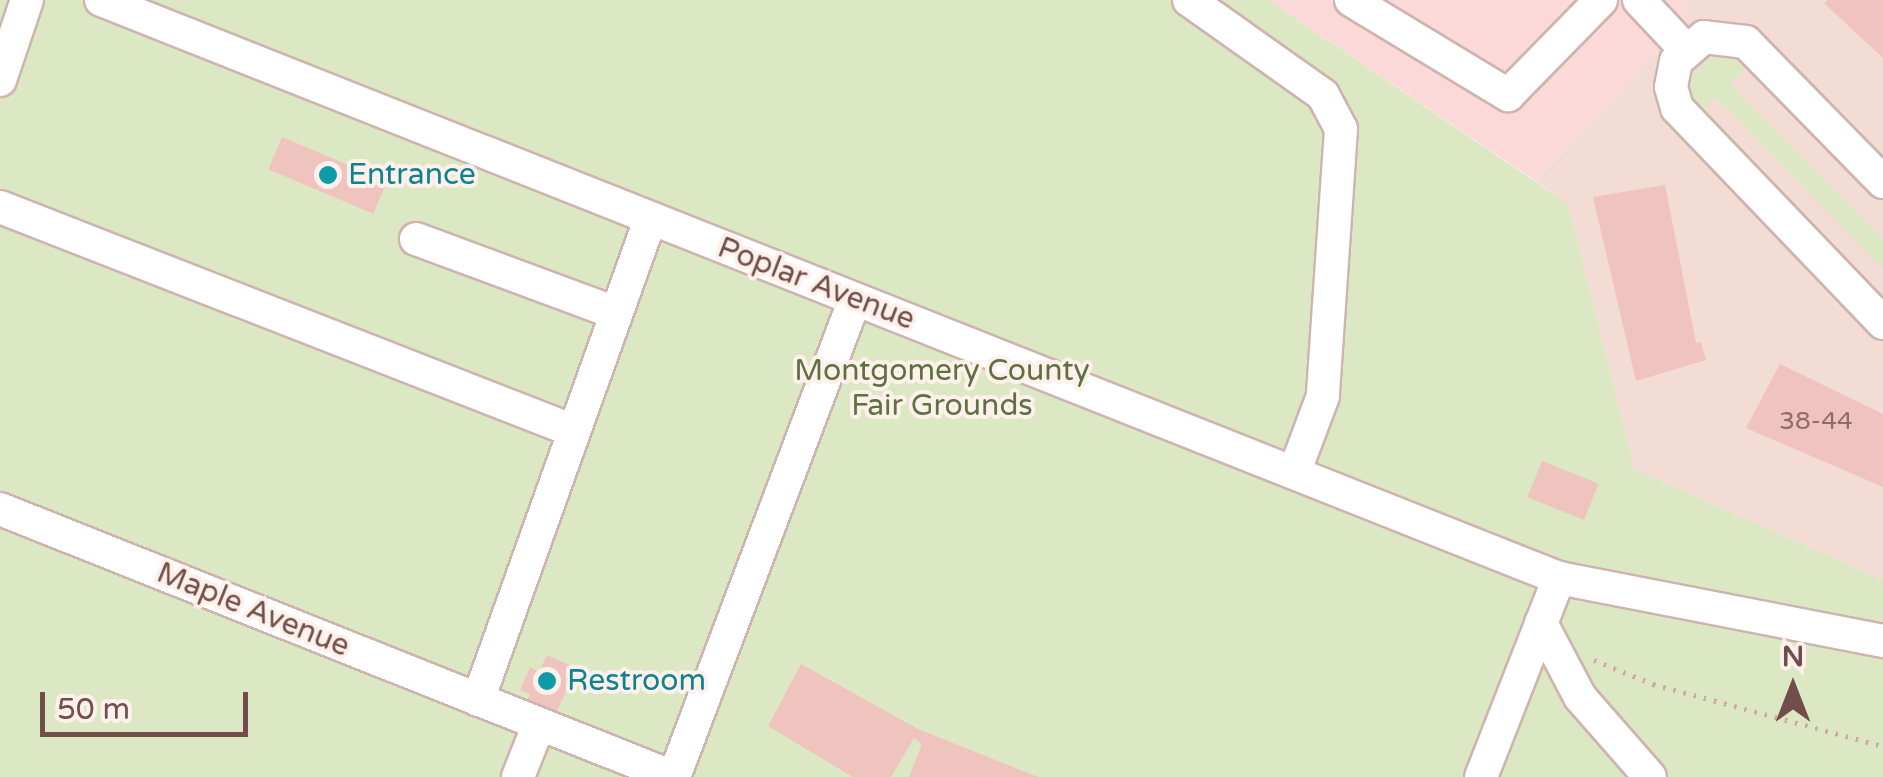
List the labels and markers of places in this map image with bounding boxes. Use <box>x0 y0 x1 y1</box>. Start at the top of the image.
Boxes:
place label: Entrance <box>348 157 476 193</box>
marker: Entrance <box>317 164 339 186</box>
place label: Restroom <box>567 663 706 699</box>
marker: Restroom <box>536 670 558 692</box>

